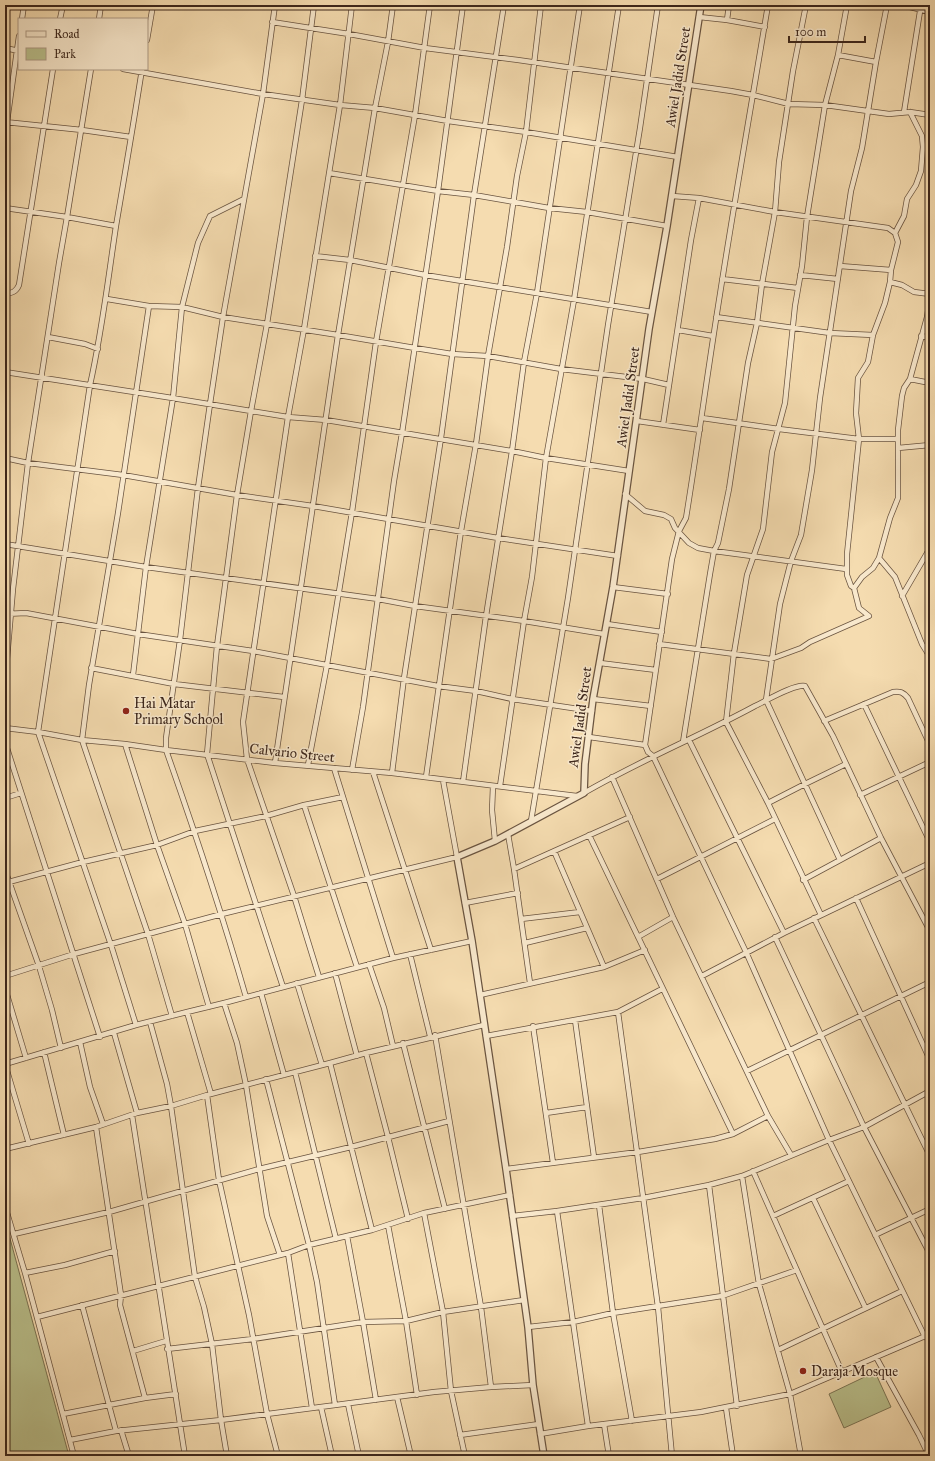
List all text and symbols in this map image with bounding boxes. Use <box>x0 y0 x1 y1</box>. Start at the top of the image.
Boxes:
legend <box>18 18 148 70</box>
scale bar <box>789 18 865 44</box>
text: 100 m <box>795 25 826 39</box>
street label: Awiel Jadid Street <box>662 26 695 130</box>
text: Road <box>54 27 80 41</box>
text: Park <box>54 47 76 61</box>
street label: Awiel Jadid Street <box>612 346 644 450</box>
street label: Awiel Jadid Street <box>564 666 596 770</box>
place label: Hai Matar Primary School <box>134 695 223 728</box>
marker: Hai Matar Primary School <box>121 706 131 716</box>
street label: Calvario Street <box>249 740 336 766</box>
place label: Daraja Mosque <box>811 1363 898 1381</box>
marker: Daraja Mosque <box>798 1366 808 1376</box>

